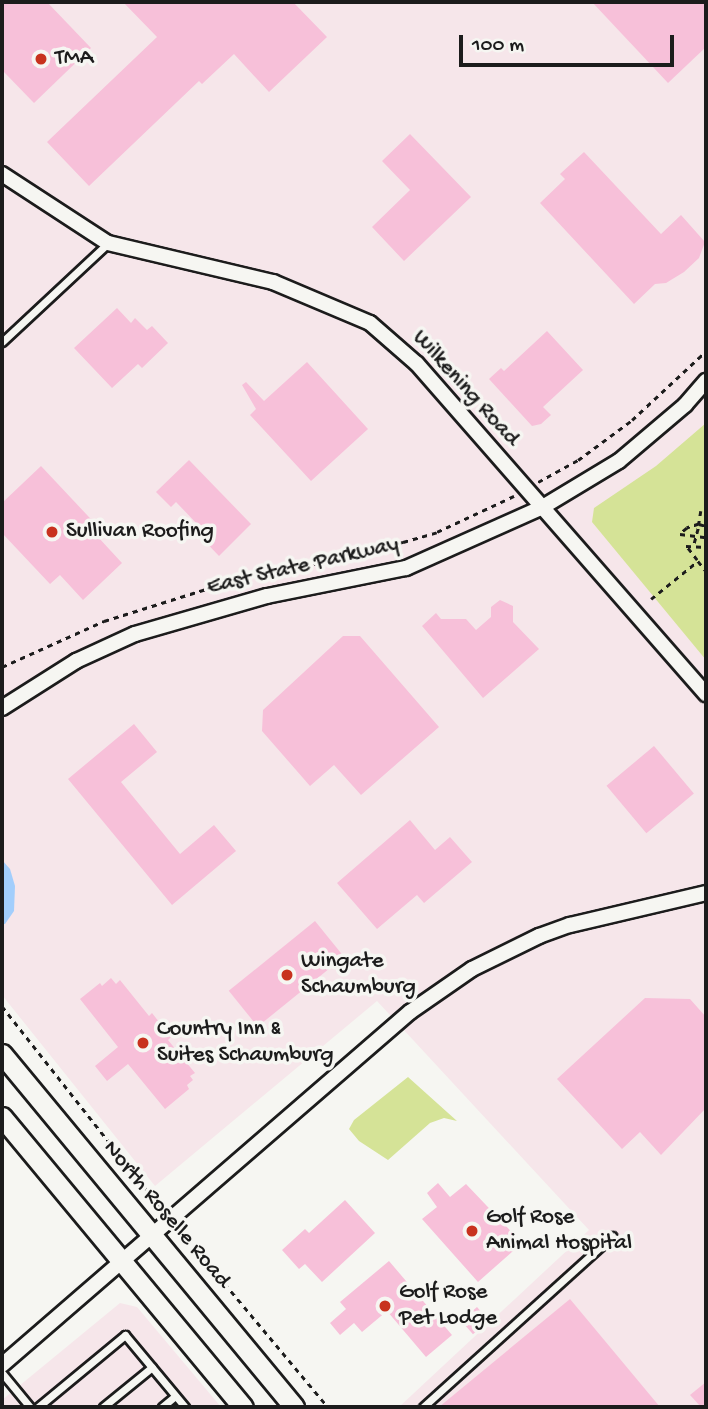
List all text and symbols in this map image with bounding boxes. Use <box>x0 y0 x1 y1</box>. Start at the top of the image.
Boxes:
scale bar <box>463 21 678 65</box>
text: 100 m <box>472 34 524 59</box>
place label: TMA <box>55 45 93 73</box>
marker: TMA <box>33 51 49 67</box>
street label: Wilkening Road <box>405 325 525 453</box>
place label: Sullivan Roofing <box>66 518 214 546</box>
marker: Sullivan Roofing <box>44 524 60 540</box>
street label: East State Parkway <box>205 532 401 602</box>
place label: Wingate Schaumburg <box>301 948 416 1002</box>
marker: Wingate Schaumburg <box>279 967 295 983</box>
place label: Country Inn & Suites Schaumburg <box>157 1016 334 1070</box>
marker: Country Inn & Suites Schaumburg <box>135 1035 151 1051</box>
street label: North Roselle Road <box>96 1136 236 1294</box>
place label: Golf Rose Animal Hospital <box>486 1204 632 1258</box>
marker: Golf Rose Animal Hospital <box>464 1223 480 1239</box>
place label: Golf Rose Pet Lodge <box>399 1279 497 1333</box>
marker: Golf Rose Pet Lodge <box>377 1298 393 1314</box>

